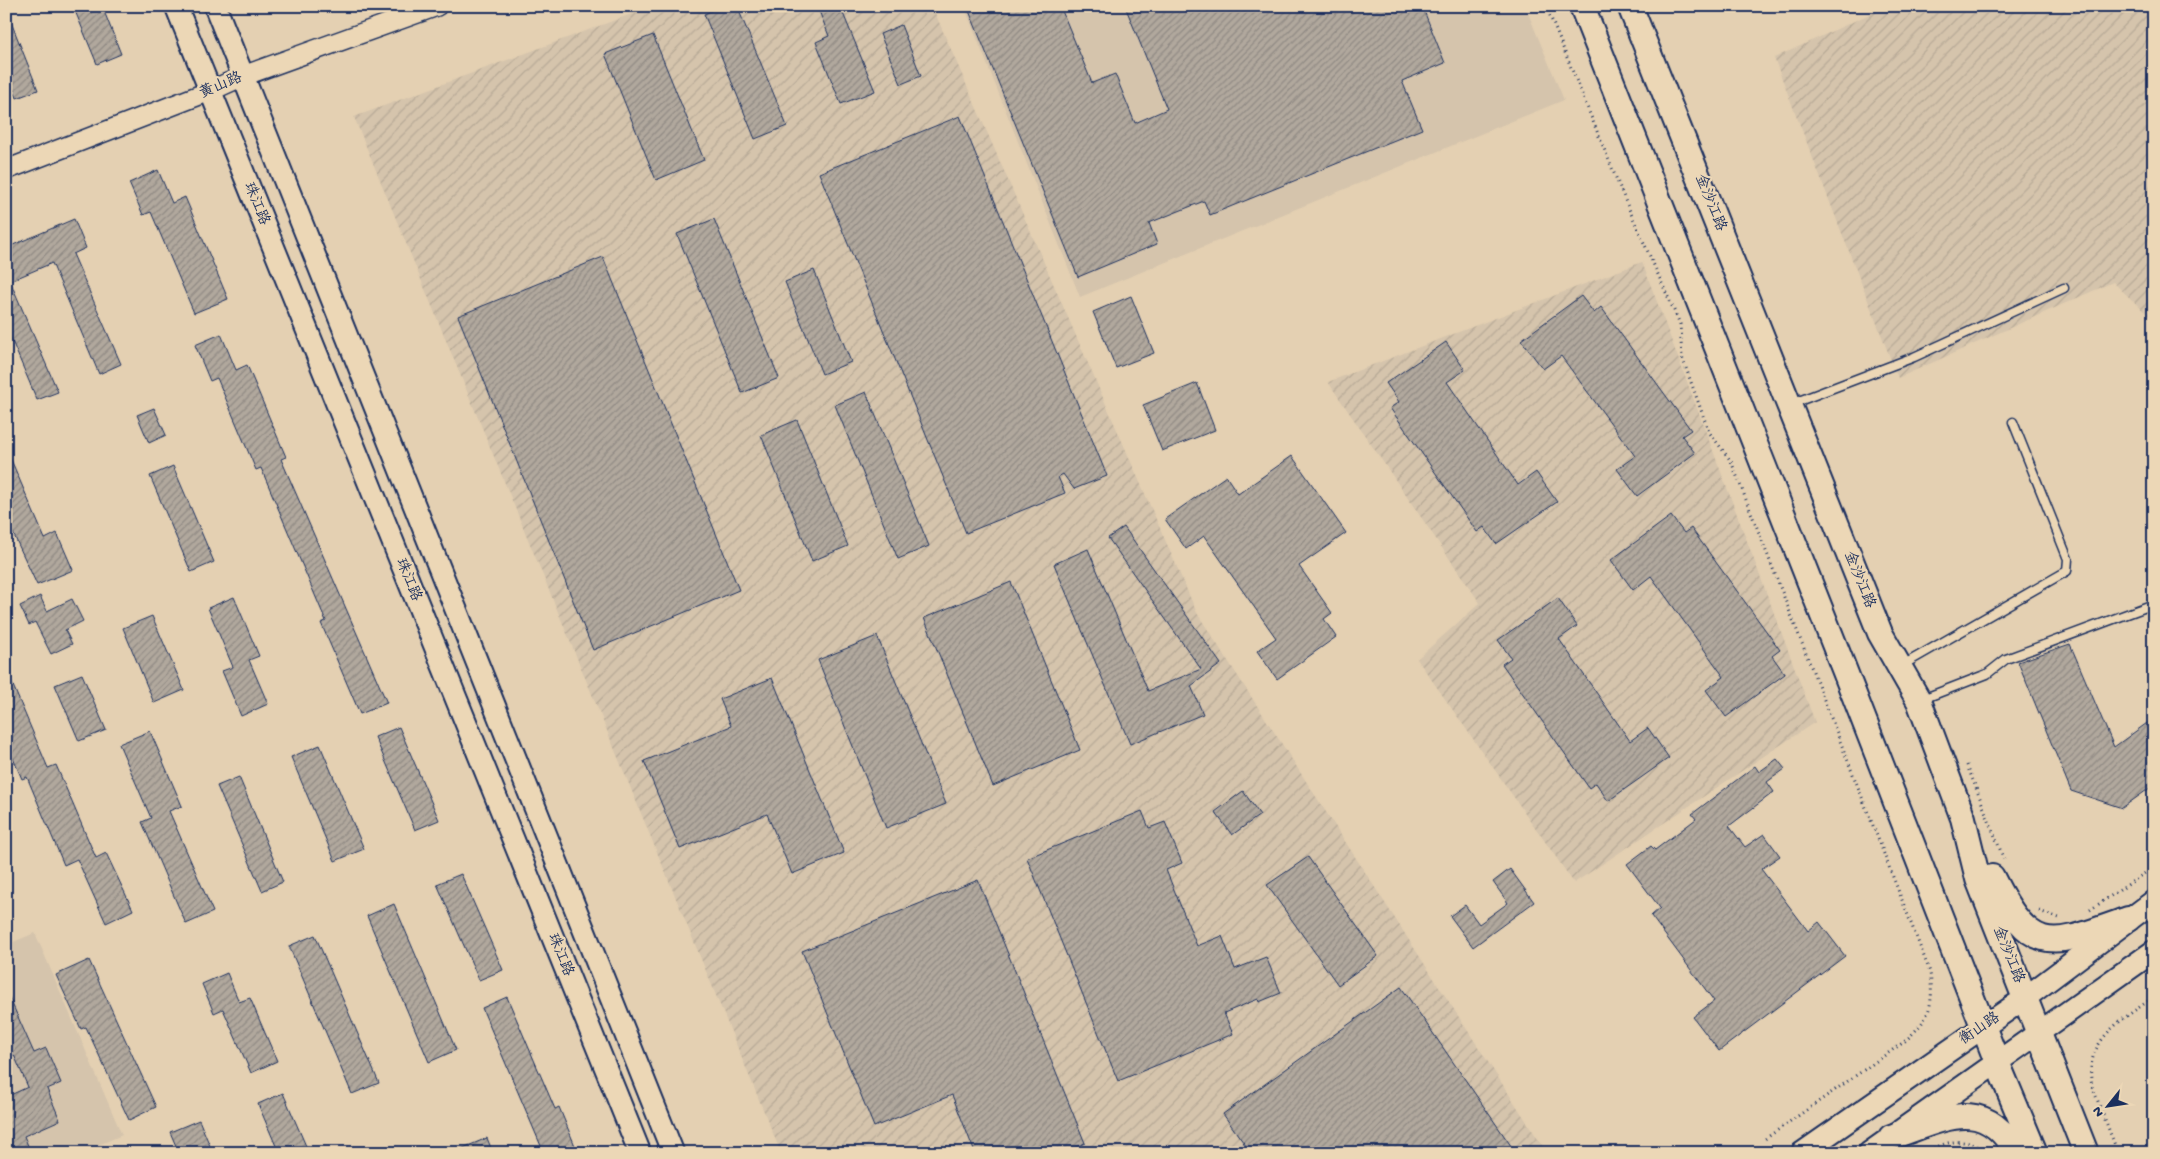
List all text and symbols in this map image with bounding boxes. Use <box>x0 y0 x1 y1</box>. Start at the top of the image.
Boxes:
street label: 黄山路 <box>197 69 245 103</box>
street label: 金沙江路 <box>1690 172 1730 234</box>
street label: 珠江路 <box>239 180 273 228</box>
street label: 金沙江路 <box>1839 549 1879 611</box>
street label: 珠江路 <box>391 556 425 604</box>
street label: 金沙江路 <box>1988 924 2028 986</box>
street label: 珠江路 <box>543 931 577 979</box>
street label: 衡山路 <box>1956 1009 2004 1049</box>
north arrow <box>2082 1082 2132 1132</box>
text: N <box>2089 1103 2109 1119</box>

